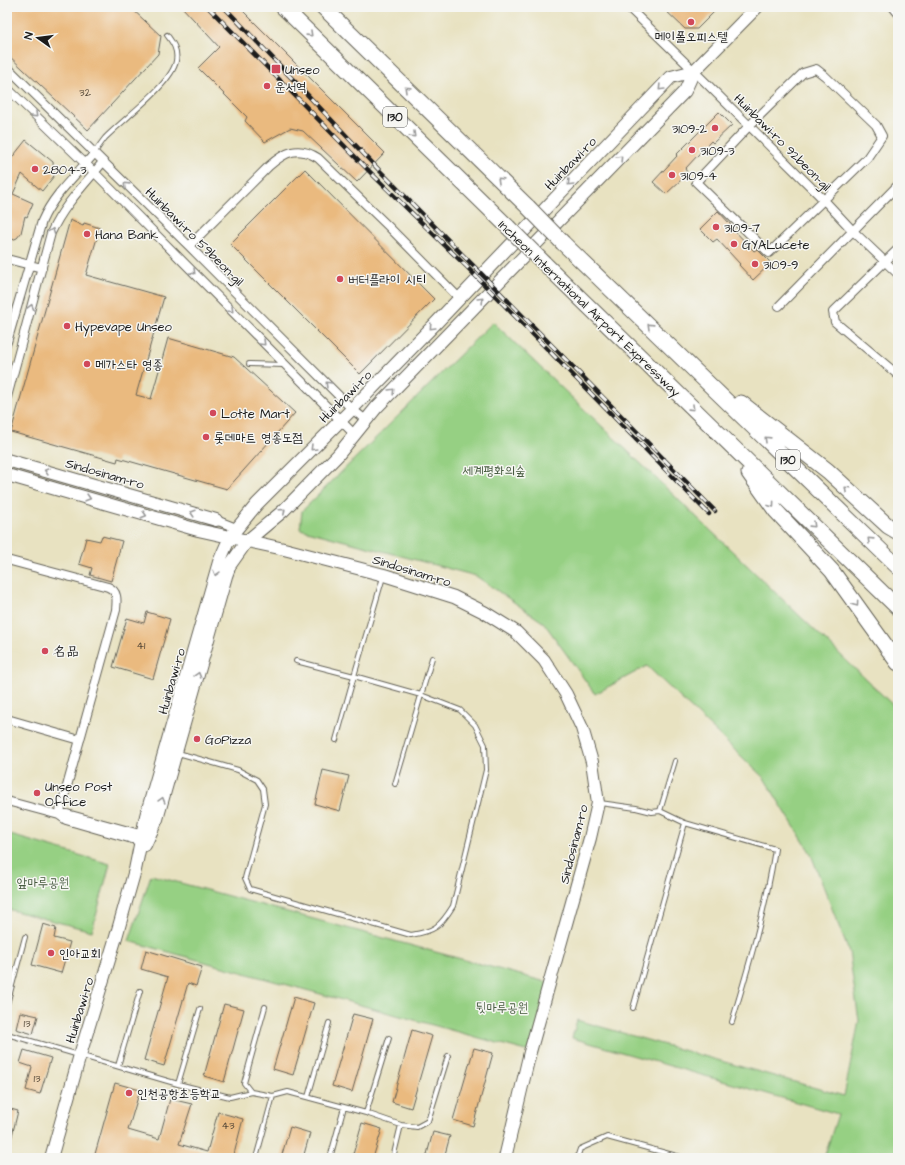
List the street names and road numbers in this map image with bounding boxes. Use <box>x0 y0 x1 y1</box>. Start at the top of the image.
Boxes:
street label: Huinbawi-ro 92beon-gil <box>729 90 835 196</box>
road number: 130 <box>383 107 407 127</box>
street label: Huinbawi-ro <box>541 133 601 194</box>
street label: Huinbawi-ro 59beon-gil <box>140 183 248 291</box>
street label: Incheon International Airport Expressway <box>493 216 685 402</box>
street label: Huinbawi-ro <box>315 366 377 427</box>
road number: 130 <box>776 450 800 470</box>
street label: Sindosinam-ro <box>63 454 147 494</box>
street label: Sindosinam-ro <box>370 551 454 592</box>
street label: Huinbawi-ro <box>154 646 190 716</box>
street label: Sindosinam-ro <box>555 802 593 886</box>
street label: Huinbawi-ro <box>61 975 99 1045</box>

